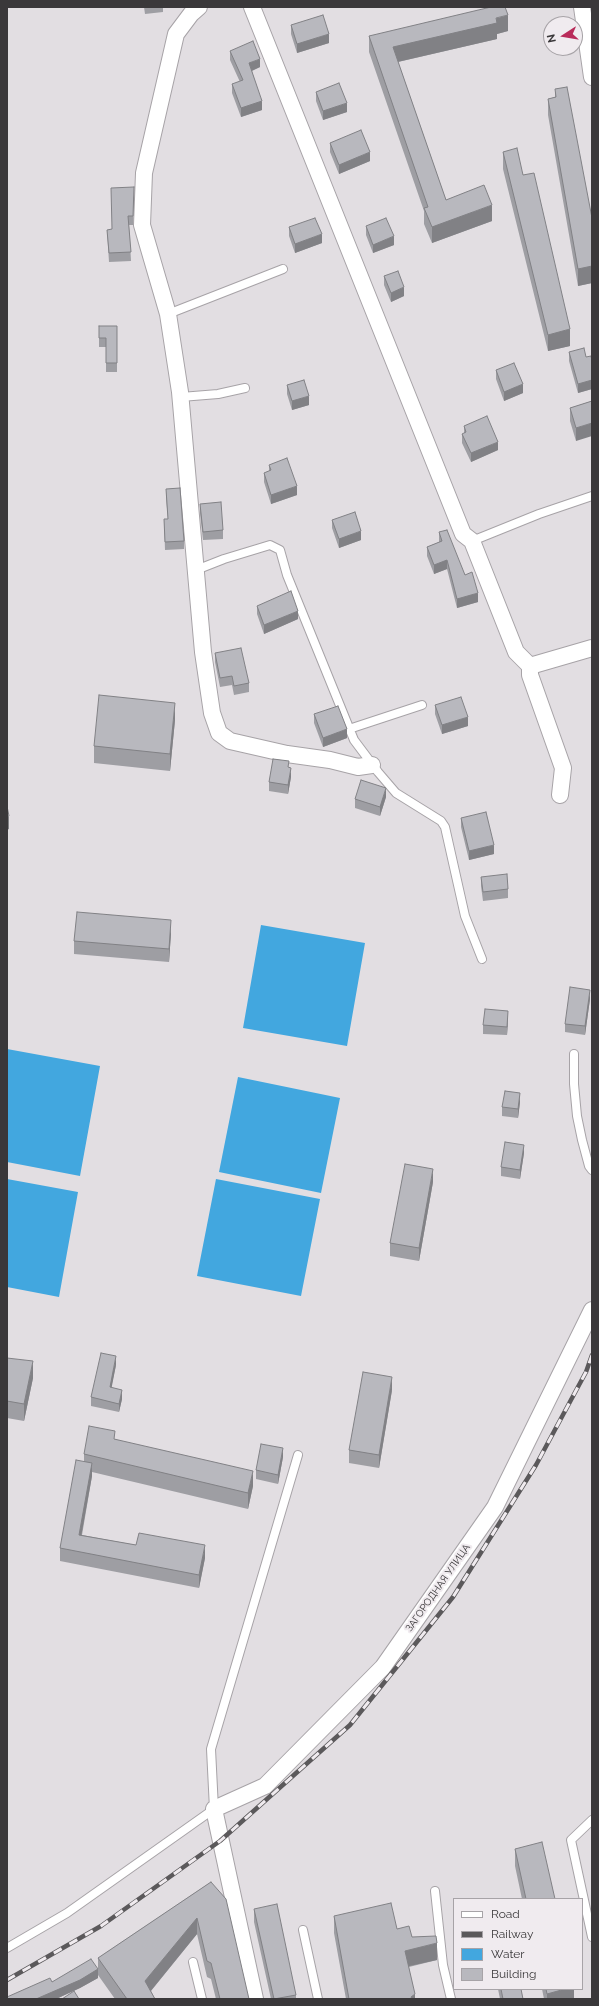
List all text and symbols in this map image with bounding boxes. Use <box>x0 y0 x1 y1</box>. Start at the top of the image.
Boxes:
north arrow <box>543 16 583 56</box>
text: N <box>545 33 559 44</box>
street label: ЗАГОРОДНАЯ УЛИЦА <box>403 1542 473 1634</box>
legend <box>453 1898 583 1990</box>
text: Road <box>491 1907 520 1921</box>
text: Railway <box>491 1927 533 1941</box>
text: Water <box>491 1947 525 1961</box>
text: Building <box>491 1967 537 1981</box>

